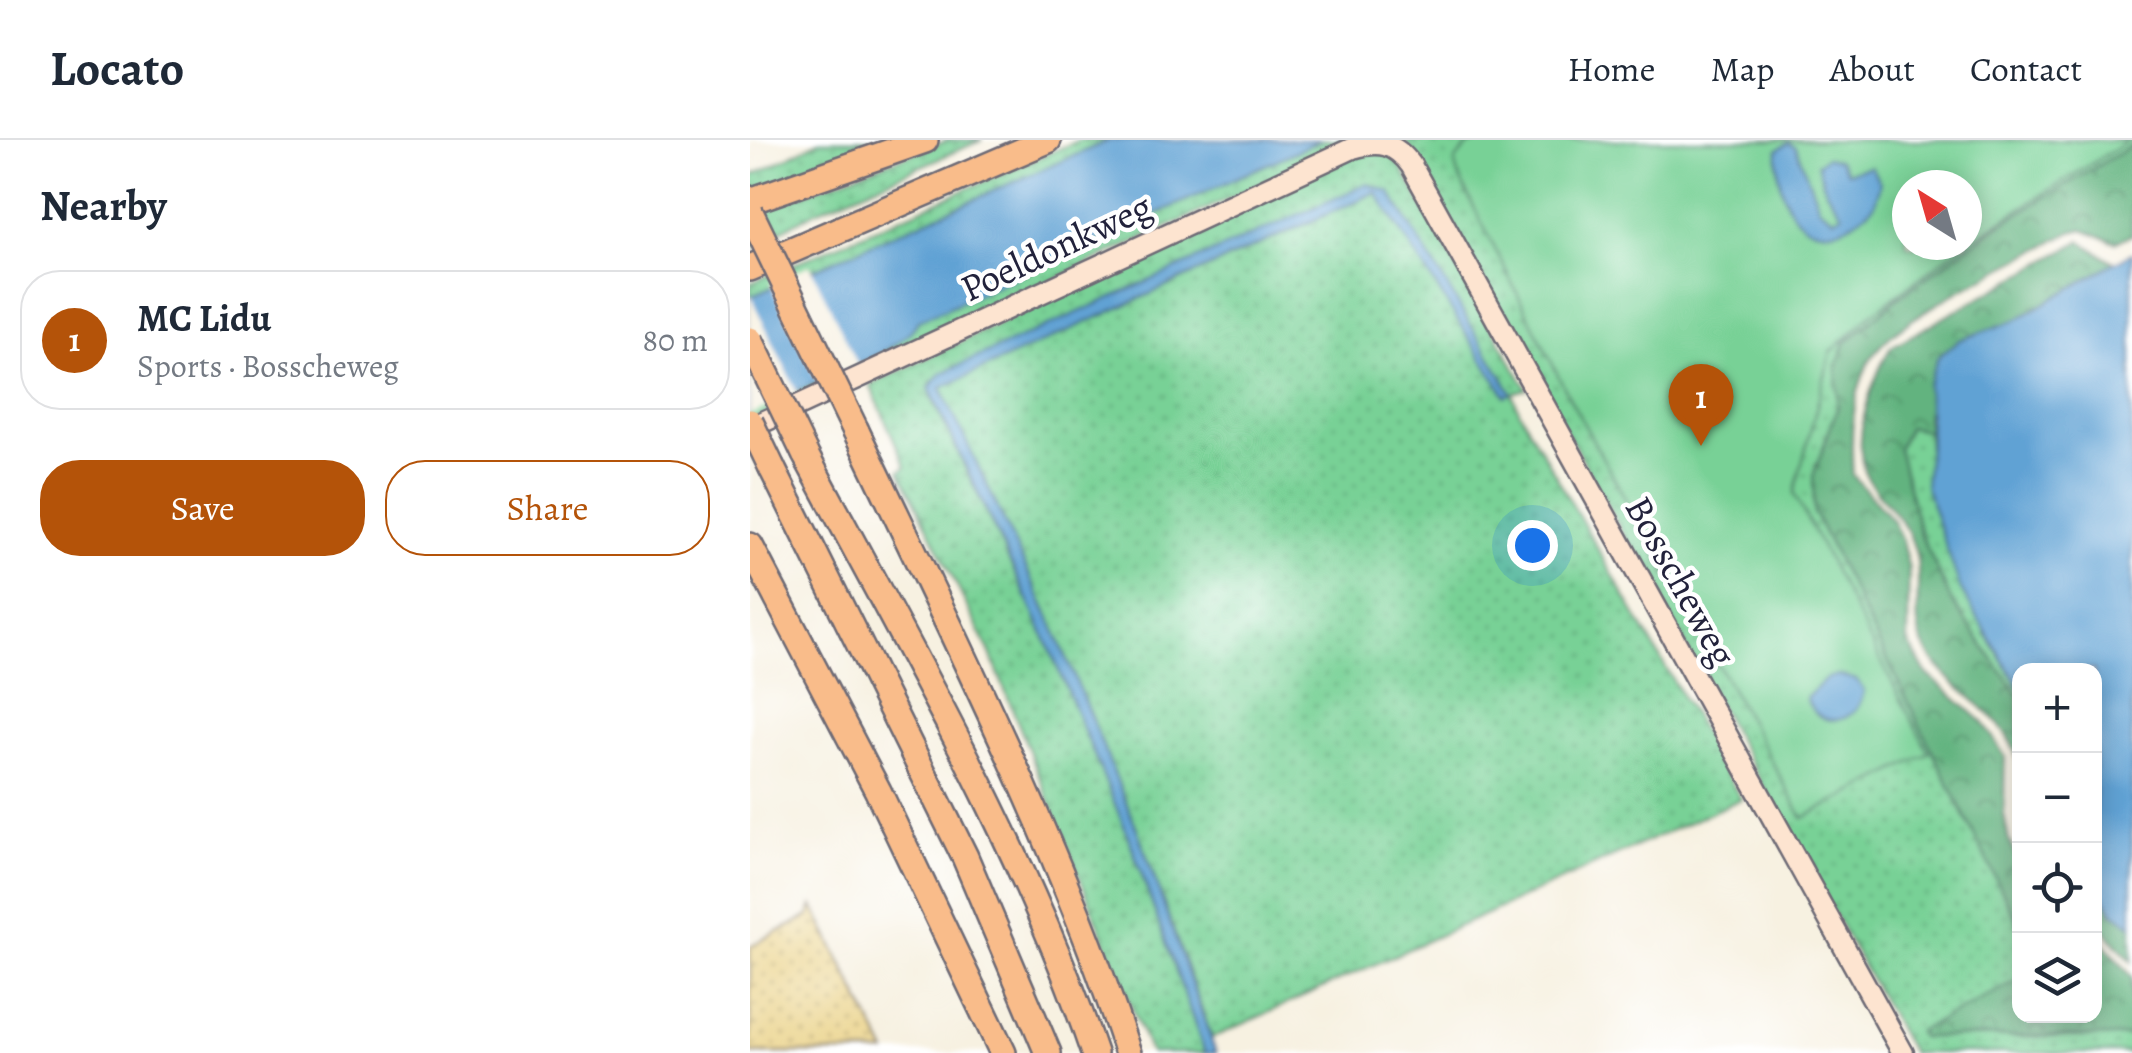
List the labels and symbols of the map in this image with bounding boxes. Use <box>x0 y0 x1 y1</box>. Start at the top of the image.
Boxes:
north arrow <box>1892 170 1982 260</box>
street label: Poeldonkweg <box>952 180 1160 314</box>
pin: 1 <box>1668 364 1734 446</box>
street label: Bosscheweg <box>1613 487 1749 675</box>
your location <box>1507 520 1558 571</box>

